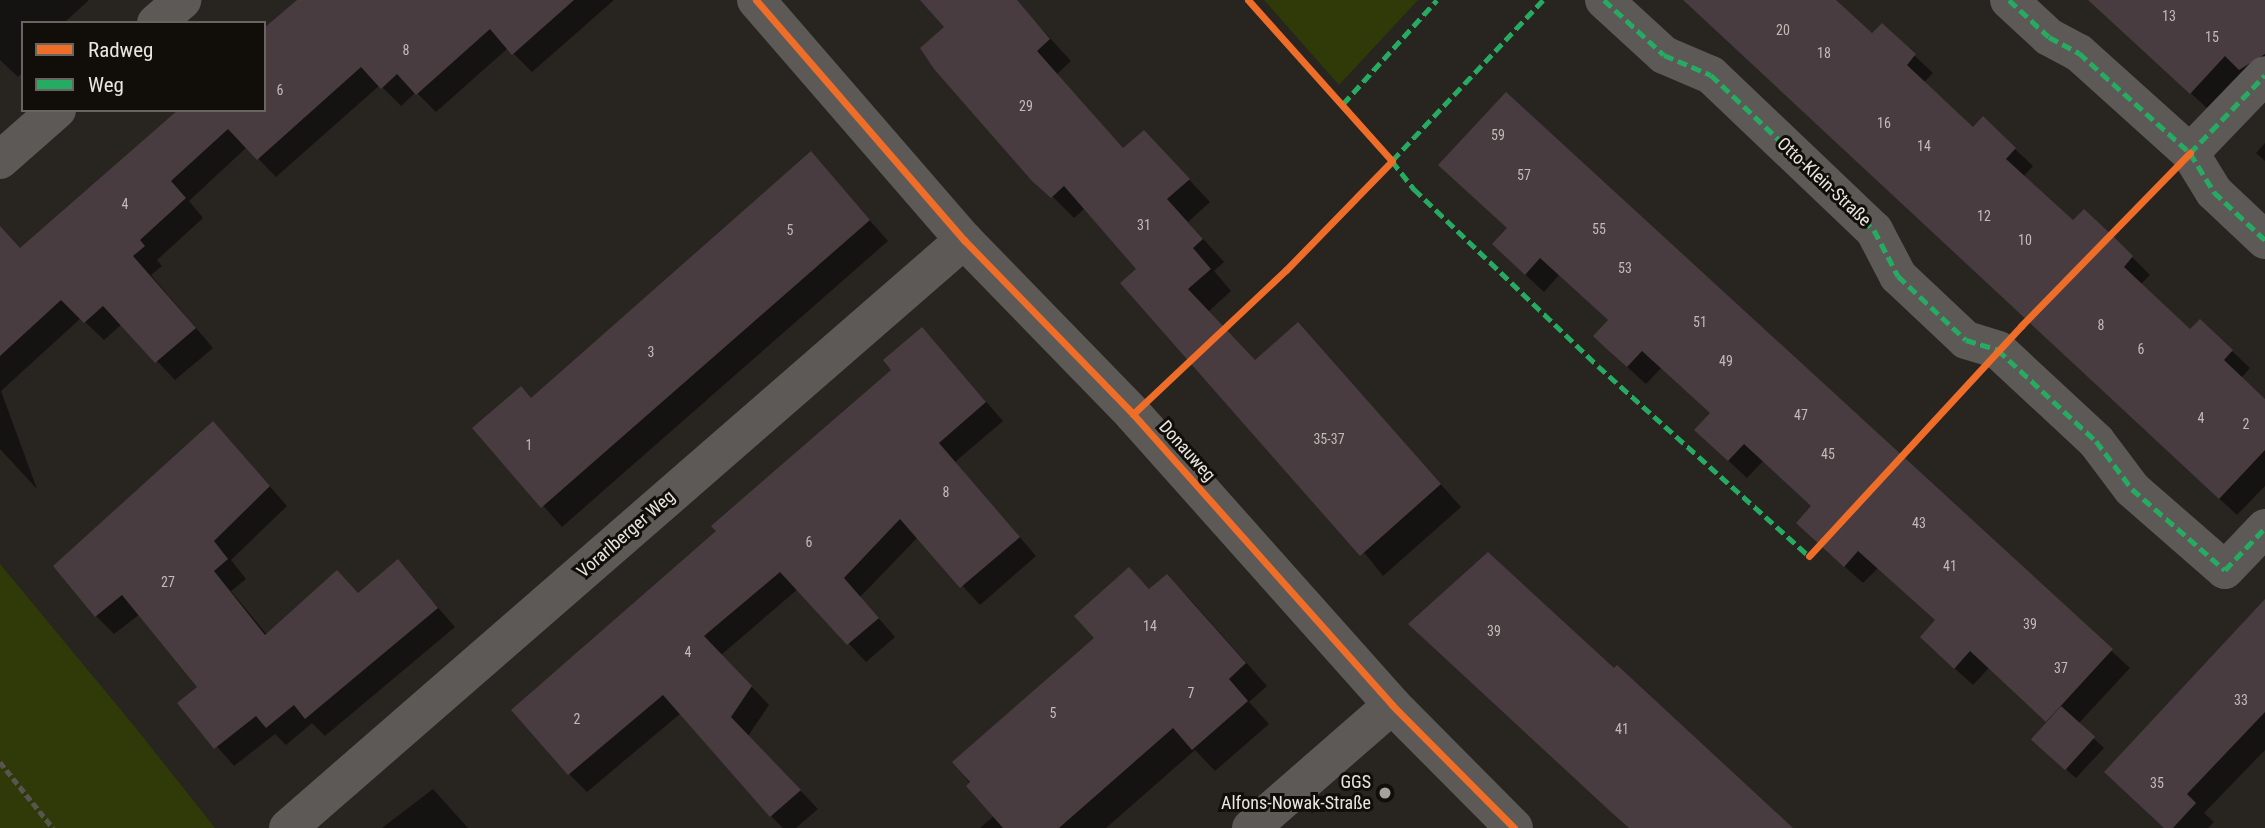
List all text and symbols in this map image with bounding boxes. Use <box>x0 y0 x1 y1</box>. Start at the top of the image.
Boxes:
house number: 13 <box>2162 8 2176 24</box>
legend <box>21 21 266 112</box>
house number: 20 <box>1776 22 1790 38</box>
house number: 15 <box>2205 29 2219 45</box>
text: Radweg <box>88 38 153 62</box>
house number: 8 <box>403 42 409 58</box>
house number: 18 <box>1817 45 1831 61</box>
text: Weg <box>88 73 124 97</box>
house number: 6 <box>277 82 283 98</box>
house number: 29 <box>1019 98 1033 114</box>
house number: 16 <box>1877 115 1891 131</box>
house number: 59 <box>1491 127 1505 143</box>
street label: Otto-Klein-Straße <box>1772 133 1876 231</box>
house number: 14 <box>1917 138 1931 154</box>
house number: 57 <box>1517 167 1531 183</box>
house number: 4 <box>122 196 128 212</box>
house number: 12 <box>1977 208 1991 224</box>
house number: 31 <box>1137 217 1151 233</box>
house number: 55 <box>1592 221 1606 237</box>
house number: 5 <box>787 222 793 238</box>
house number: 10 <box>2018 232 2032 248</box>
house number: 53 <box>1618 260 1632 276</box>
house number: 51 <box>1693 314 1707 330</box>
house number: 8 <box>2098 317 2104 333</box>
house number: 6 <box>2138 341 2144 357</box>
house number: 3 <box>648 344 654 360</box>
house number: 49 <box>1719 353 1733 369</box>
house number: 47 <box>1794 407 1808 423</box>
house number: 4 <box>2198 410 2204 426</box>
street label: Donauweg <box>1154 416 1220 486</box>
house number: 2 <box>2243 416 2249 432</box>
house number: 35-37 <box>1313 431 1345 447</box>
house number: 1 <box>526 437 532 453</box>
house number: 45 <box>1821 446 1835 462</box>
house number: 8 <box>943 484 949 500</box>
street label: Vorarlberger Weg <box>573 486 679 582</box>
house number: 43 <box>1912 515 1926 531</box>
house number: 6 <box>806 534 812 550</box>
house number: 41 <box>1943 558 1957 574</box>
house number: 27 <box>161 574 175 590</box>
house number: 39 <box>2023 616 2037 632</box>
house number: 14 <box>1143 618 1157 634</box>
house number: 39 <box>1487 623 1501 639</box>
house number: 4 <box>685 644 691 660</box>
house number: 37 <box>2054 660 2068 676</box>
house number: 7 <box>1188 685 1194 701</box>
house number: 33 <box>2234 692 2248 708</box>
house number: 5 <box>1050 705 1056 721</box>
house number: 2 <box>574 711 580 727</box>
house number: 41 <box>1615 721 1629 737</box>
place label: GGS Alfons-Nowak-Straße <box>1221 772 1371 814</box>
house number: 35 <box>2150 775 2164 791</box>
marker: GGS Alfons-Nowak-Straße <box>1377 785 1393 801</box>

